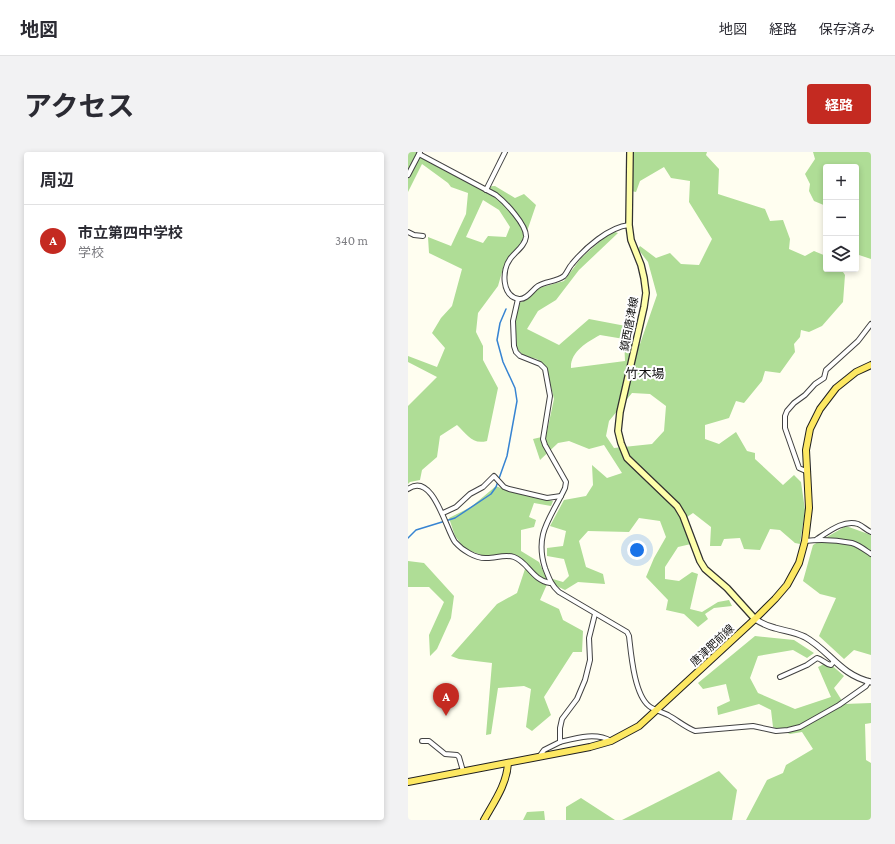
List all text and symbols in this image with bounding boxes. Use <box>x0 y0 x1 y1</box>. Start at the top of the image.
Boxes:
text: 地図 <box>20 19 58 40</box>
text: 地図 <box>719 21 747 37</box>
text: 経路 <box>769 21 797 37</box>
text: 保存済み <box>819 21 875 37</box>
button: 経路 <box>807 84 871 124</box>
text: アクセス <box>24 91 135 122</box>
map controls <box>823 164 859 272</box>
button: + <box>823 164 859 200</box>
text: 周辺 <box>40 171 74 190</box>
button: − <box>823 200 859 236</box>
text: 市立第四中学校 <box>78 225 183 241</box>
text: A <box>49 233 57 248</box>
text: 340 m <box>335 233 368 248</box>
button: layers <box>823 236 859 272</box>
text: 学校 <box>78 245 104 260</box>
street label: 鎮西唐津線 <box>618 296 640 352</box>
district label: 竹木場 <box>625 366 665 381</box>
your location <box>627 540 647 560</box>
street label: 唐津肥前線 <box>688 622 736 668</box>
pin: A <box>433 683 459 716</box>

